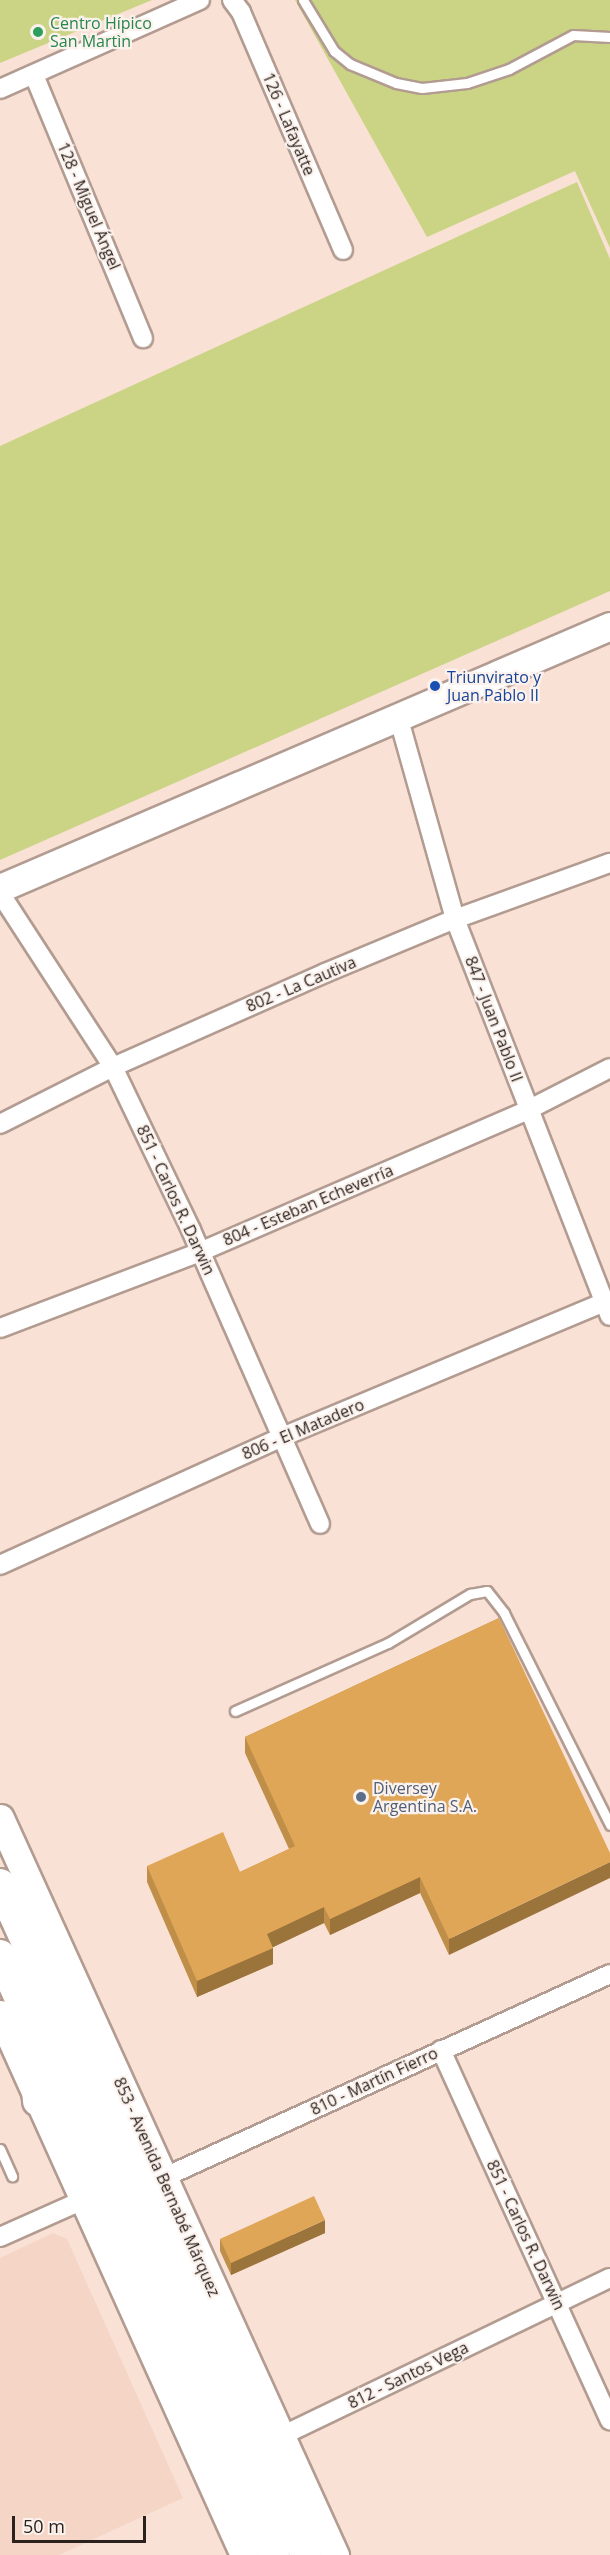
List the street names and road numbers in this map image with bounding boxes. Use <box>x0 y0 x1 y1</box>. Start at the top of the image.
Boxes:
street label: 126 - Lafayatte <box>259 70 319 178</box>
street label: 128 - Miguel Ángel <box>53 139 125 273</box>
street label: 802 - La Cautiva <box>243 952 359 1016</box>
street label: 847 - Juan Pablo II <box>461 954 527 1084</box>
street label: 851 - Carlos R. Darwin <box>133 1122 219 1278</box>
street label: 804 - Esteban Echeverría <box>220 1160 396 1250</box>
street label: 806 - El Matadero <box>239 1395 367 1463</box>
street label: 810 - Martín Fierro <box>307 2043 441 2119</box>
street label: 853 - Avenida Bernabé Márquez <box>110 2074 224 2300</box>
street label: 851 - Carlos R. Darwin <box>483 2157 569 2313</box>
street label: 812 - Santos Vega <box>345 2338 471 2412</box>

